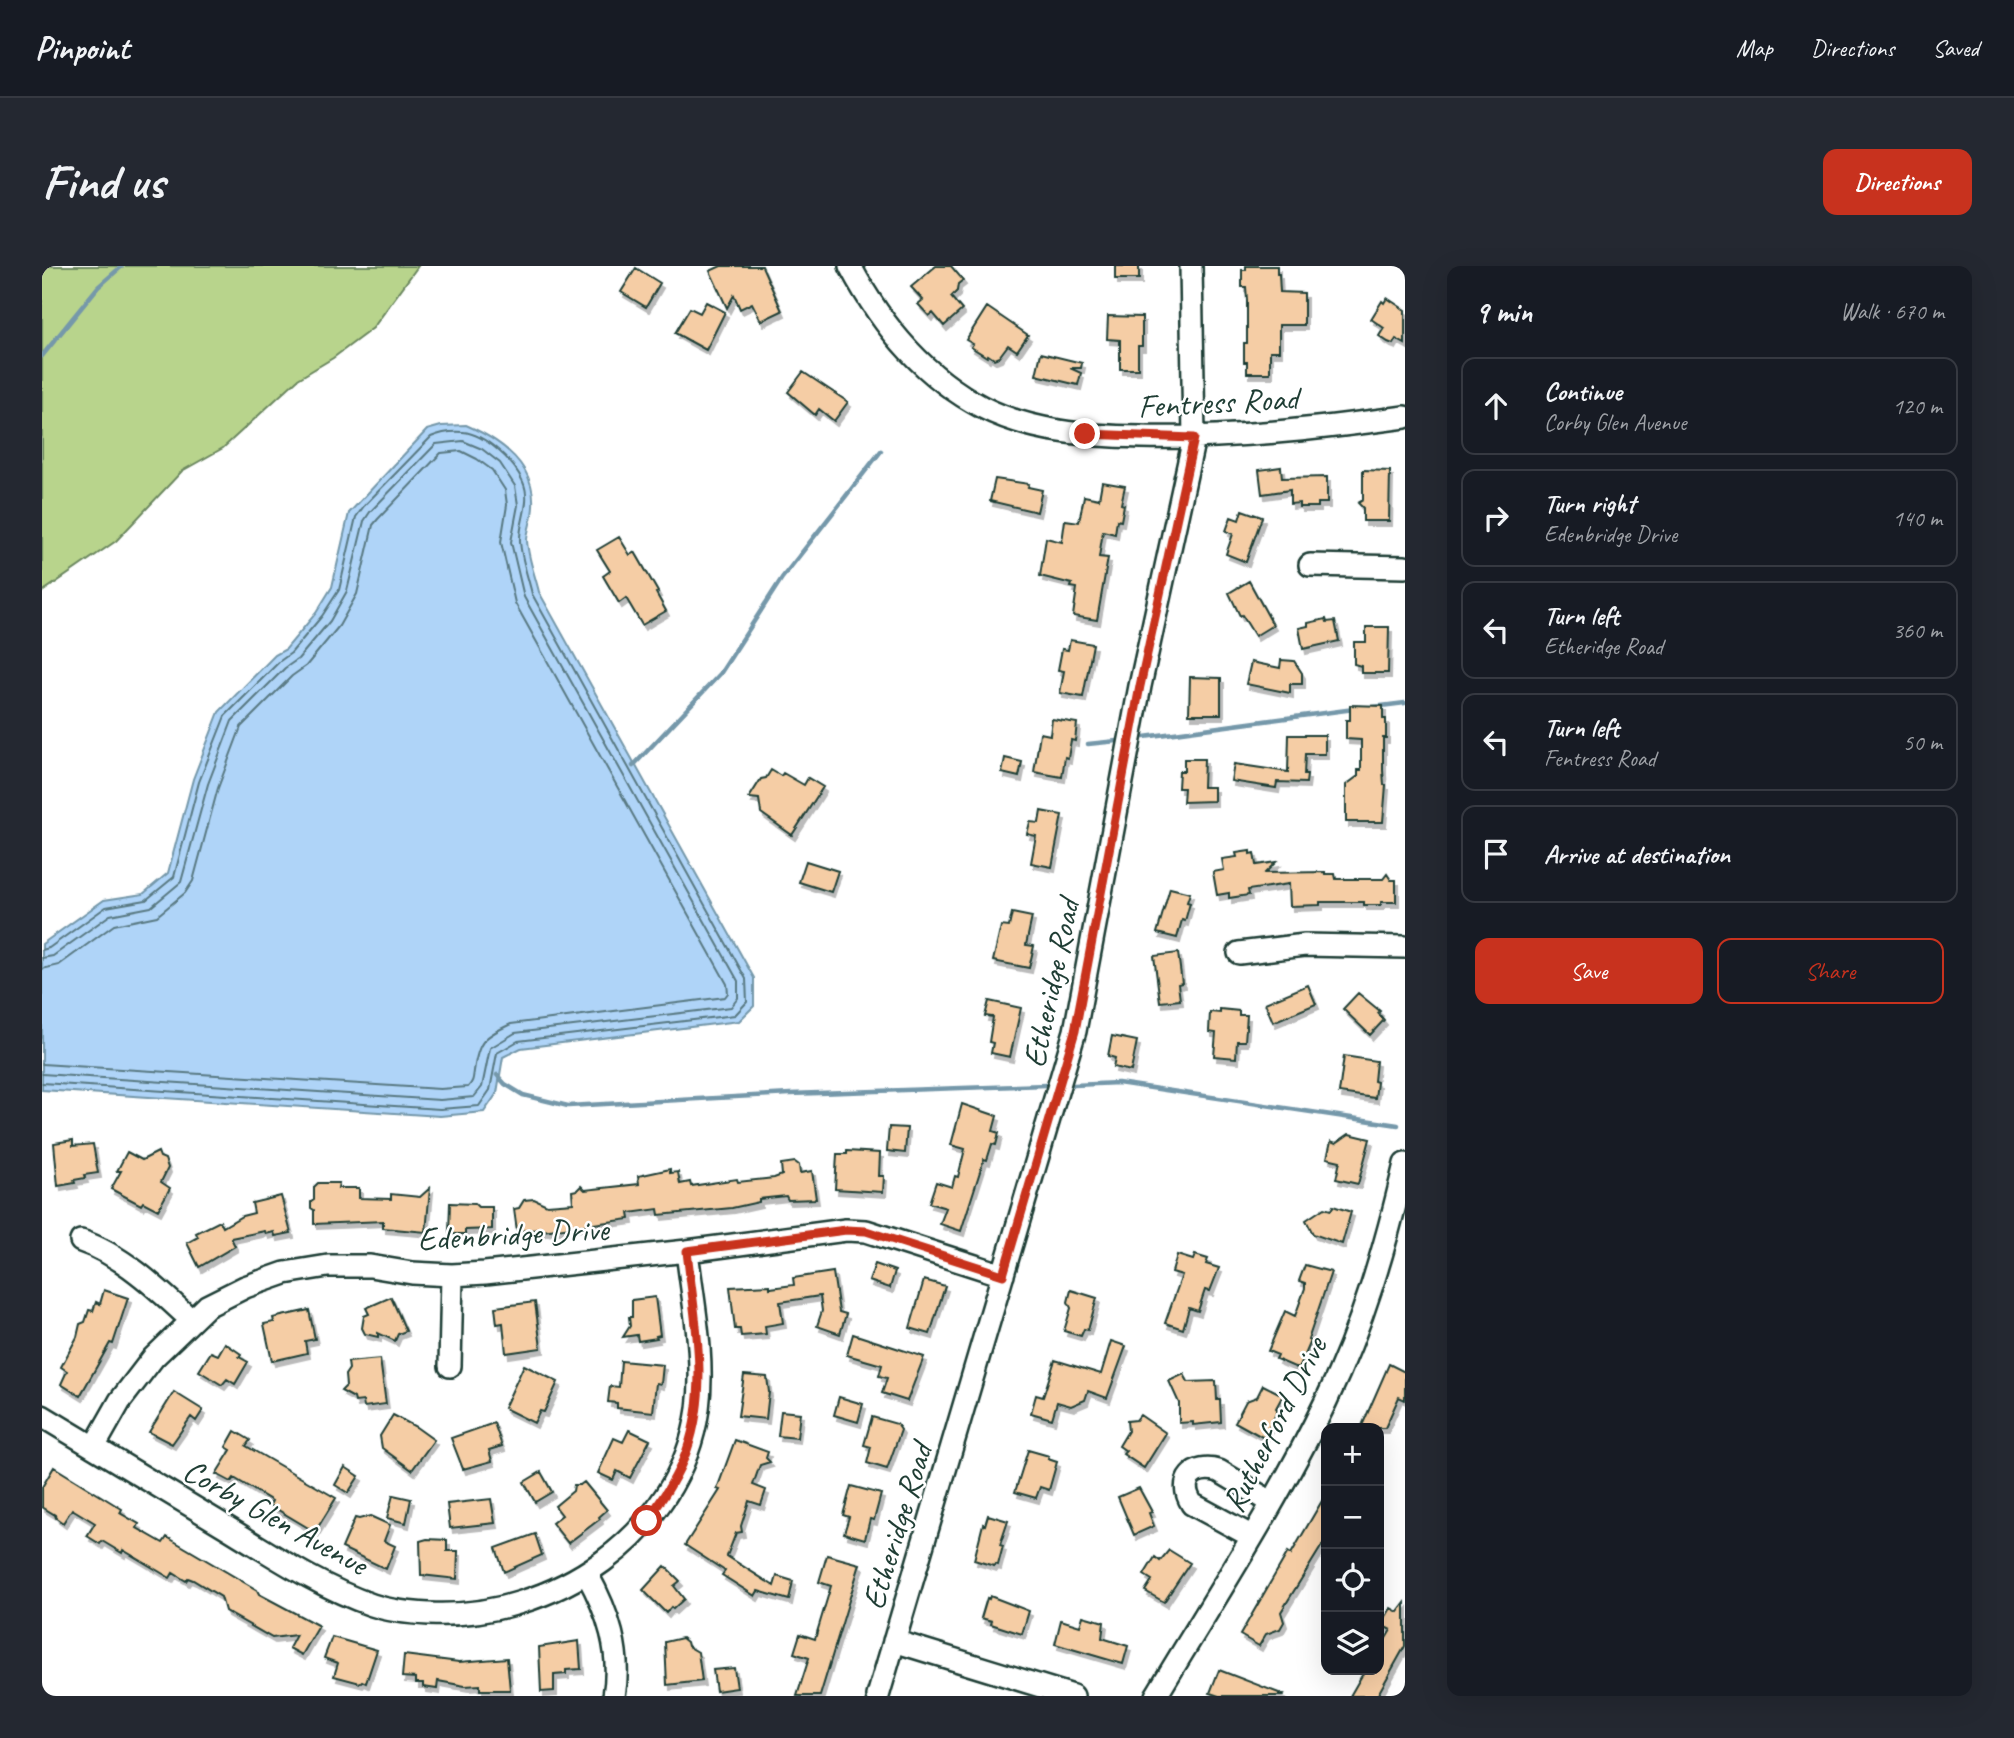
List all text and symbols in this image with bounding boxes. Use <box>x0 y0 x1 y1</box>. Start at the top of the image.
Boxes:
text: Pinpoint <box>35 27 129 69</box>
text: Map <box>1736 33 1773 63</box>
text: Directions <box>1811 33 1894 63</box>
text: Saved <box>1932 33 1979 63</box>
button: Directions <box>1823 149 1972 215</box>
text: Find us <box>42 151 164 213</box>
text: 9 min <box>1475 293 1532 331</box>
text: Walk · 670 m <box>1840 297 1944 326</box>
text: Continue <box>1544 375 1622 408</box>
street label: Fentress Road <box>1137 377 1304 427</box>
icon: ahead <box>1477 387 1515 425</box>
text: 120 m <box>1893 392 1942 421</box>
text: Corby Glen Avenue <box>1544 408 1686 437</box>
route end <box>1069 418 1100 449</box>
text: Turn right <box>1544 487 1635 520</box>
icon: right <box>1477 499 1515 537</box>
text: 140 m <box>1893 504 1942 533</box>
text: Edenbridge Drive <box>1544 520 1677 549</box>
text: Turn left <box>1544 599 1619 632</box>
icon: left <box>1477 611 1515 649</box>
text: 360 m <box>1893 616 1942 645</box>
text: Etheridge Road <box>1544 632 1663 661</box>
text: Turn left <box>1544 711 1619 744</box>
icon: left <box>1477 723 1515 761</box>
text: 50 m <box>1903 728 1942 757</box>
text: Fentress Road <box>1544 744 1656 773</box>
icon: arrive <box>1477 835 1515 873</box>
text: Arrive at destination <box>1544 838 1730 871</box>
street label: Etheridge Road <box>1013 890 1090 1071</box>
button: Save <box>1475 938 1703 1004</box>
button: Share <box>1717 938 1944 1004</box>
street label: Edenbridge Drive <box>417 1208 612 1260</box>
street label: Rutherford Drive <box>1212 1328 1337 1519</box>
map controls <box>1321 1423 1384 1675</box>
button: + <box>1321 1423 1384 1486</box>
street label: Etheridge Road <box>852 1434 943 1614</box>
street label: Corby Glen Avenue <box>176 1449 377 1586</box>
button: − <box>1321 1486 1384 1549</box>
route start <box>631 1505 662 1536</box>
button: locate <box>1321 1549 1384 1612</box>
button: layers <box>1321 1612 1384 1675</box>

